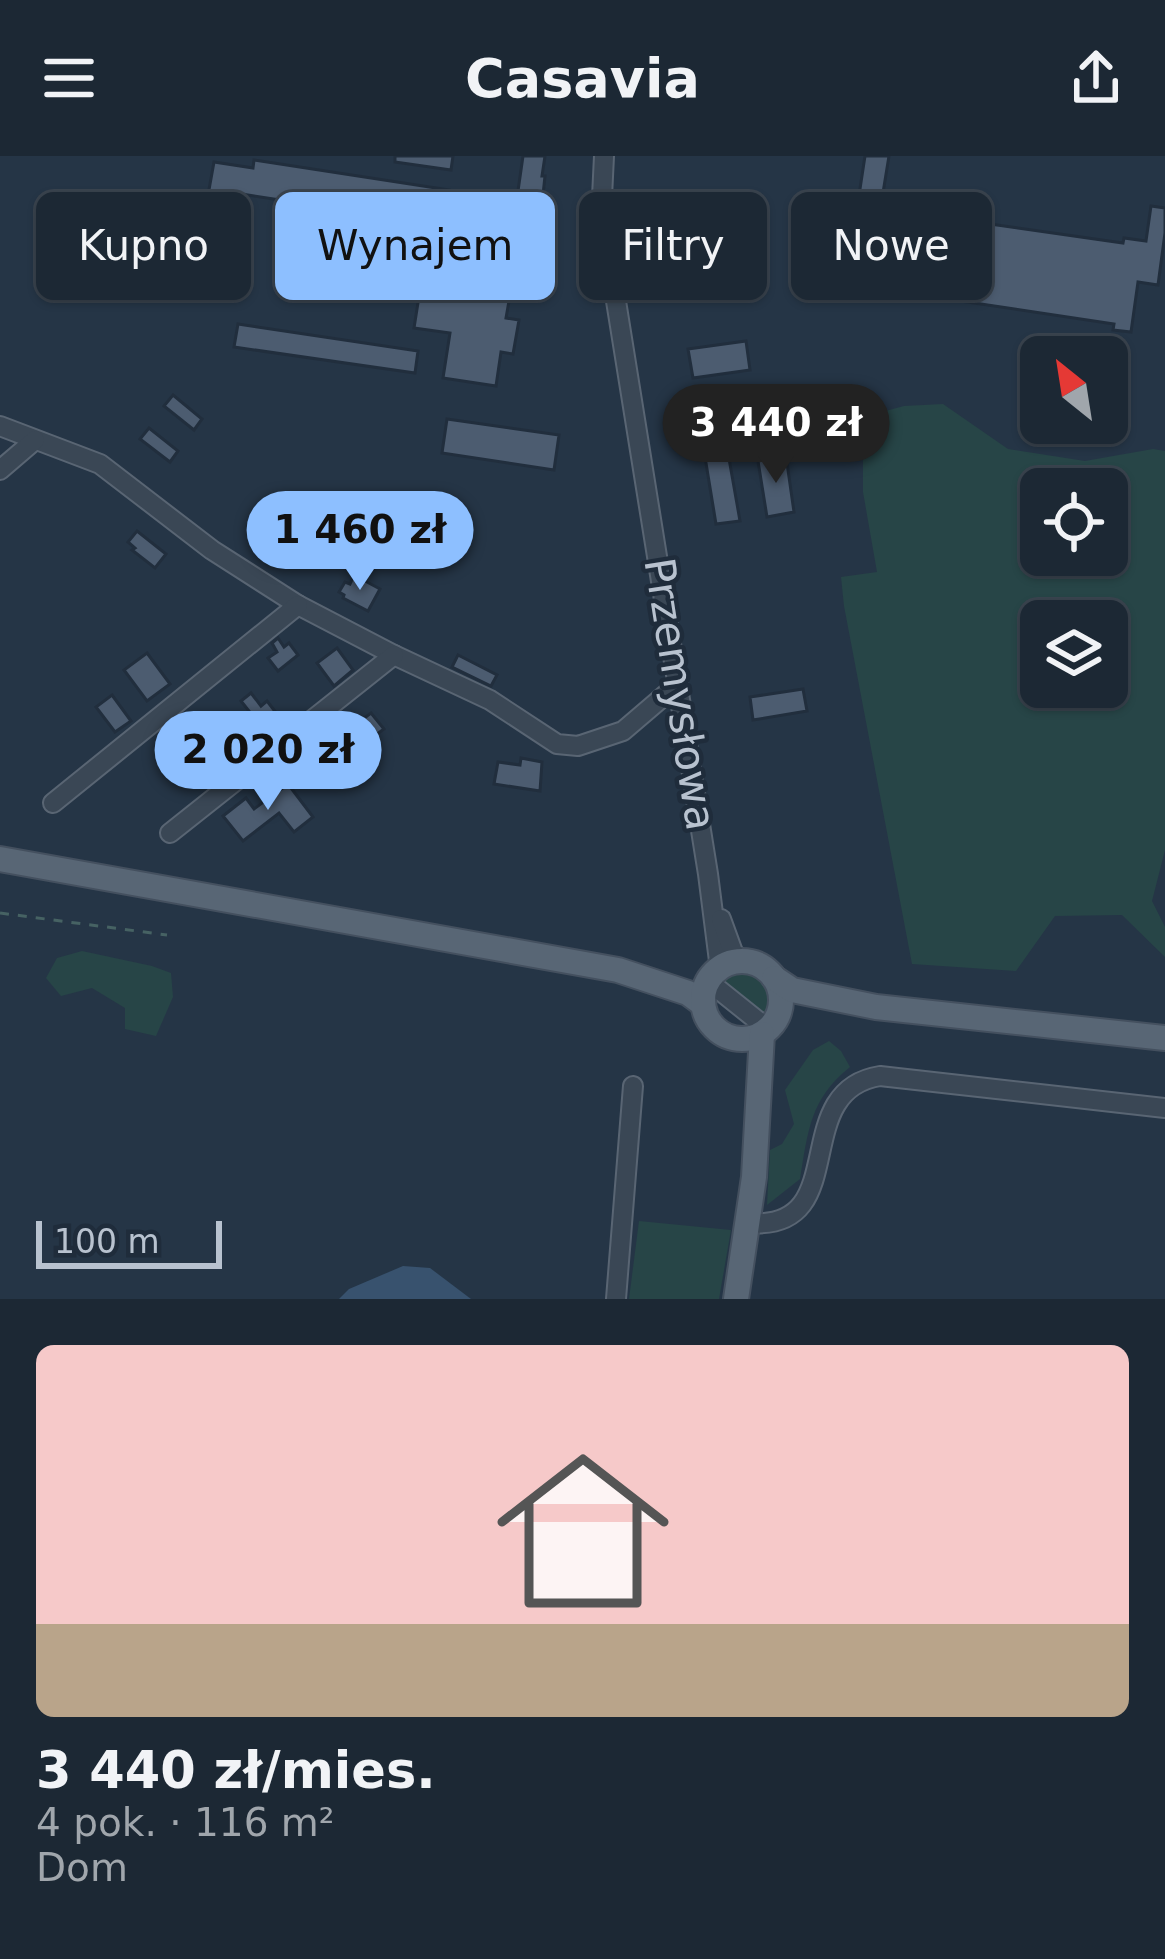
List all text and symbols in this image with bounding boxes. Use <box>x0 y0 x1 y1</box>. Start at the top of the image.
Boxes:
icon: menu <box>36 45 102 111</box>
icon: share <box>1063 45 1129 111</box>
text: Casavia <box>465 47 700 110</box>
chip: Kupno <box>36 192 251 300</box>
chip: Wynajem <box>275 192 555 300</box>
chip: Filtry <box>579 192 767 300</box>
chip: Nowe <box>791 192 992 300</box>
north arrow <box>1020 336 1128 444</box>
map controls <box>1020 336 1128 708</box>
pin: 3 440 zł <box>652 384 900 486</box>
text: 3 440 zł <box>690 400 862 445</box>
button: locate <box>1020 468 1128 576</box>
pin: 1 460 zł <box>236 491 484 593</box>
text: 1 460 zł <box>274 507 446 552</box>
street label: Przemysłowa <box>634 554 726 834</box>
button: layers <box>1020 600 1128 708</box>
pin: 2 020 zł <box>144 711 392 813</box>
text: 2 020 zł <box>182 727 354 772</box>
scale bar <box>36 1215 222 1268</box>
text: 100 m <box>54 1222 160 1261</box>
icon: home <box>475 1423 691 1639</box>
text: 3 440 zł/mies. <box>36 1741 436 1800</box>
text: 4 pok. · 116 m² <box>36 1800 334 1845</box>
text: Dom <box>36 1845 128 1890</box>

